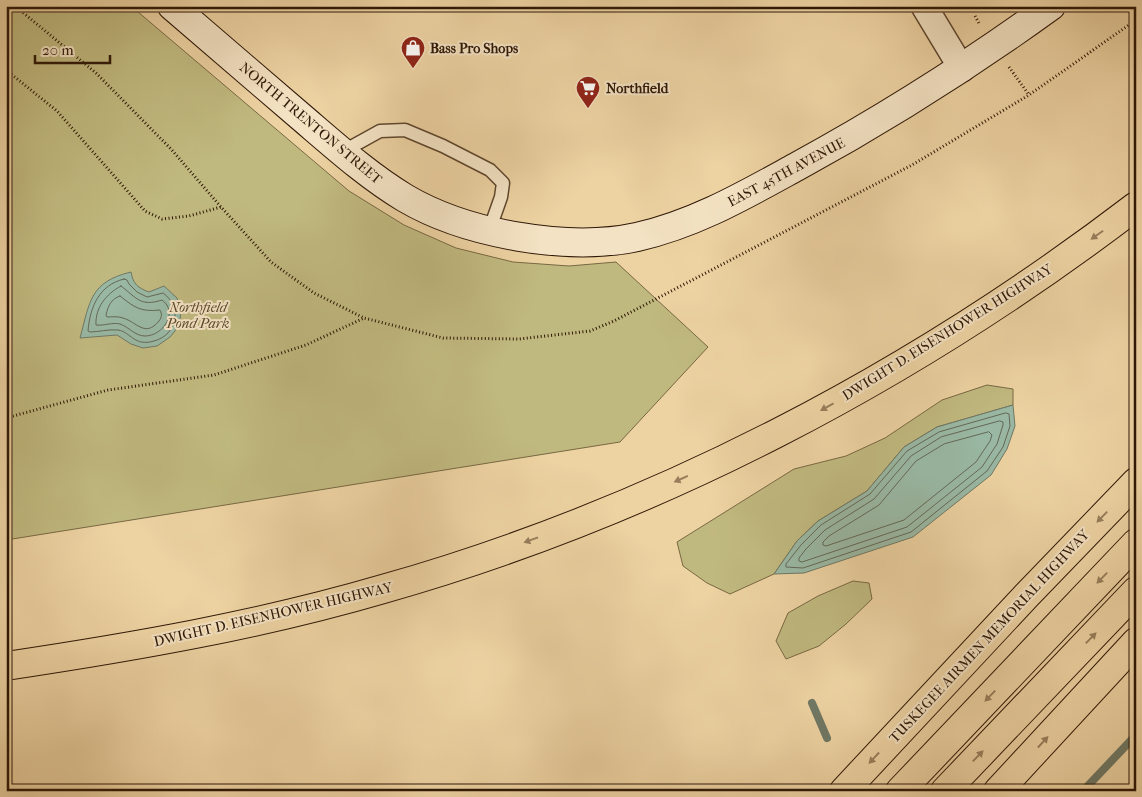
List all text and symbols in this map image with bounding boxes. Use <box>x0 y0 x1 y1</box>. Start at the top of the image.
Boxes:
scale bar <box>35 32 110 64</box>
shop icon: Bass Pro Shops <box>400 35 426 69</box>
place label: Bass Pro Shops <box>430 40 519 57</box>
text: 20 m <box>42 41 74 59</box>
street label: NORTH TRENTON STREET <box>236 59 386 188</box>
supermarket icon: Northfield <box>575 75 601 109</box>
place label: Northfield <box>606 80 670 97</box>
street label: EAST 45TH AVENUE <box>725 134 848 211</box>
one-way arrow <box>1090 230 1103 240</box>
street label: DWIGHT D. EISENHOWER HIGHWAY <box>839 260 1056 404</box>
park label: Northfield Pond Park <box>166 299 229 332</box>
one-way arrow <box>820 403 835 411</box>
one-way arrow <box>674 475 688 483</box>
one-way arrow <box>1096 511 1108 523</box>
street label: TUSKEGEE AIRMEN MEMORIAL HIGHWAY <box>886 526 1093 747</box>
one-way arrow <box>523 536 538 544</box>
one-way arrow <box>1096 572 1108 584</box>
street label: DWIGHT D. EISENHOWER HIGHWAY <box>152 579 395 650</box>
one-way arrow <box>1085 633 1097 645</box>
one-way arrow <box>984 689 996 701</box>
one-way arrow <box>1037 737 1049 749</box>
one-way arrow <box>972 750 984 762</box>
one-way arrow <box>868 752 880 764</box>

